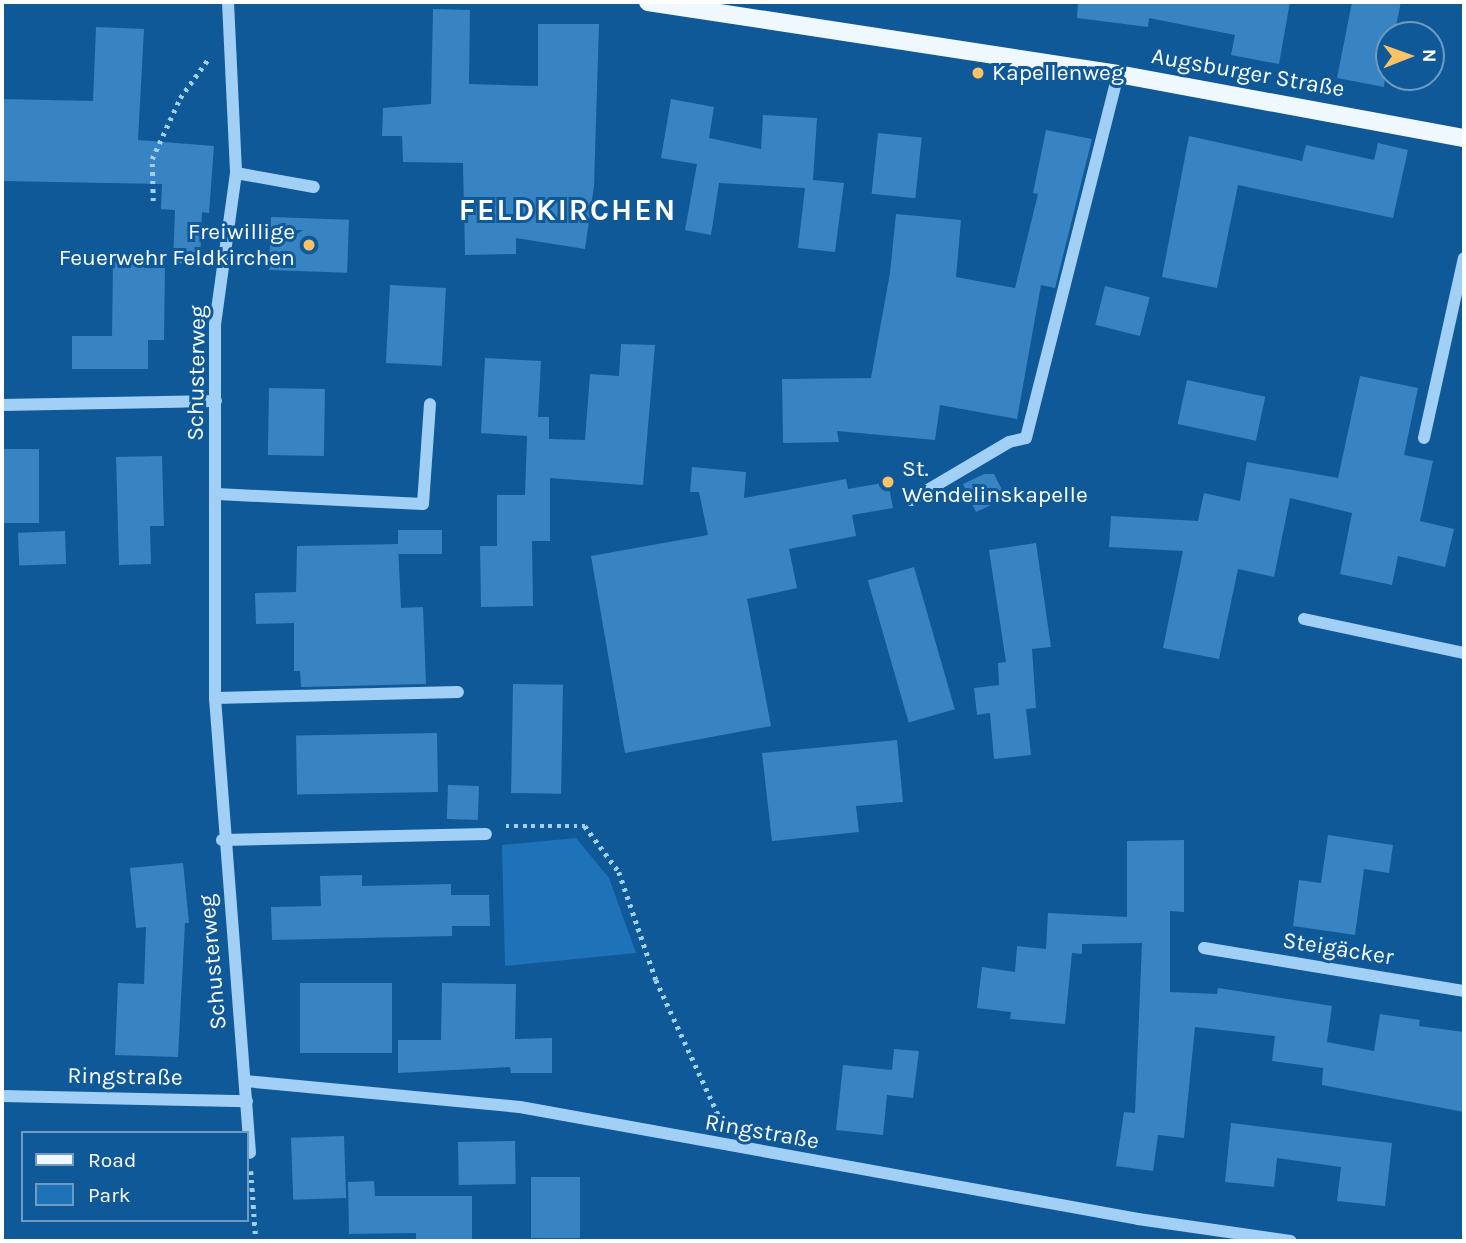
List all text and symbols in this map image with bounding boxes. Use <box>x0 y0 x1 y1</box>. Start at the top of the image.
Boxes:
north arrow <box>1375 21 1445 91</box>
street label: Augsburger Straße <box>1149 42 1347 104</box>
text: N <box>1418 49 1440 63</box>
place label: Kapellenweg <box>992 59 1124 87</box>
marker: Kapellenweg <box>970 65 986 81</box>
district label: FELDKIRCHEN <box>460 192 676 228</box>
place label: Freiwillige Feuerwehr Feldkirchen <box>59 218 295 272</box>
marker: Freiwillige Feuerwehr Feldkirchen <box>301 237 317 253</box>
street label: Schusterweg <box>182 305 212 441</box>
place label: St. Wendelinskapelle <box>902 455 1088 509</box>
marker: St. Wendelinskapelle <box>880 474 896 490</box>
street label: Schusterweg <box>193 893 233 1031</box>
street label: Steigäcker <box>1281 927 1395 971</box>
street label: Ringstraße <box>67 1062 183 1092</box>
street label: Ringstraße <box>703 1108 821 1156</box>
legend <box>21 1131 248 1222</box>
text: Road <box>88 1148 136 1172</box>
text: Park <box>88 1183 131 1207</box>

